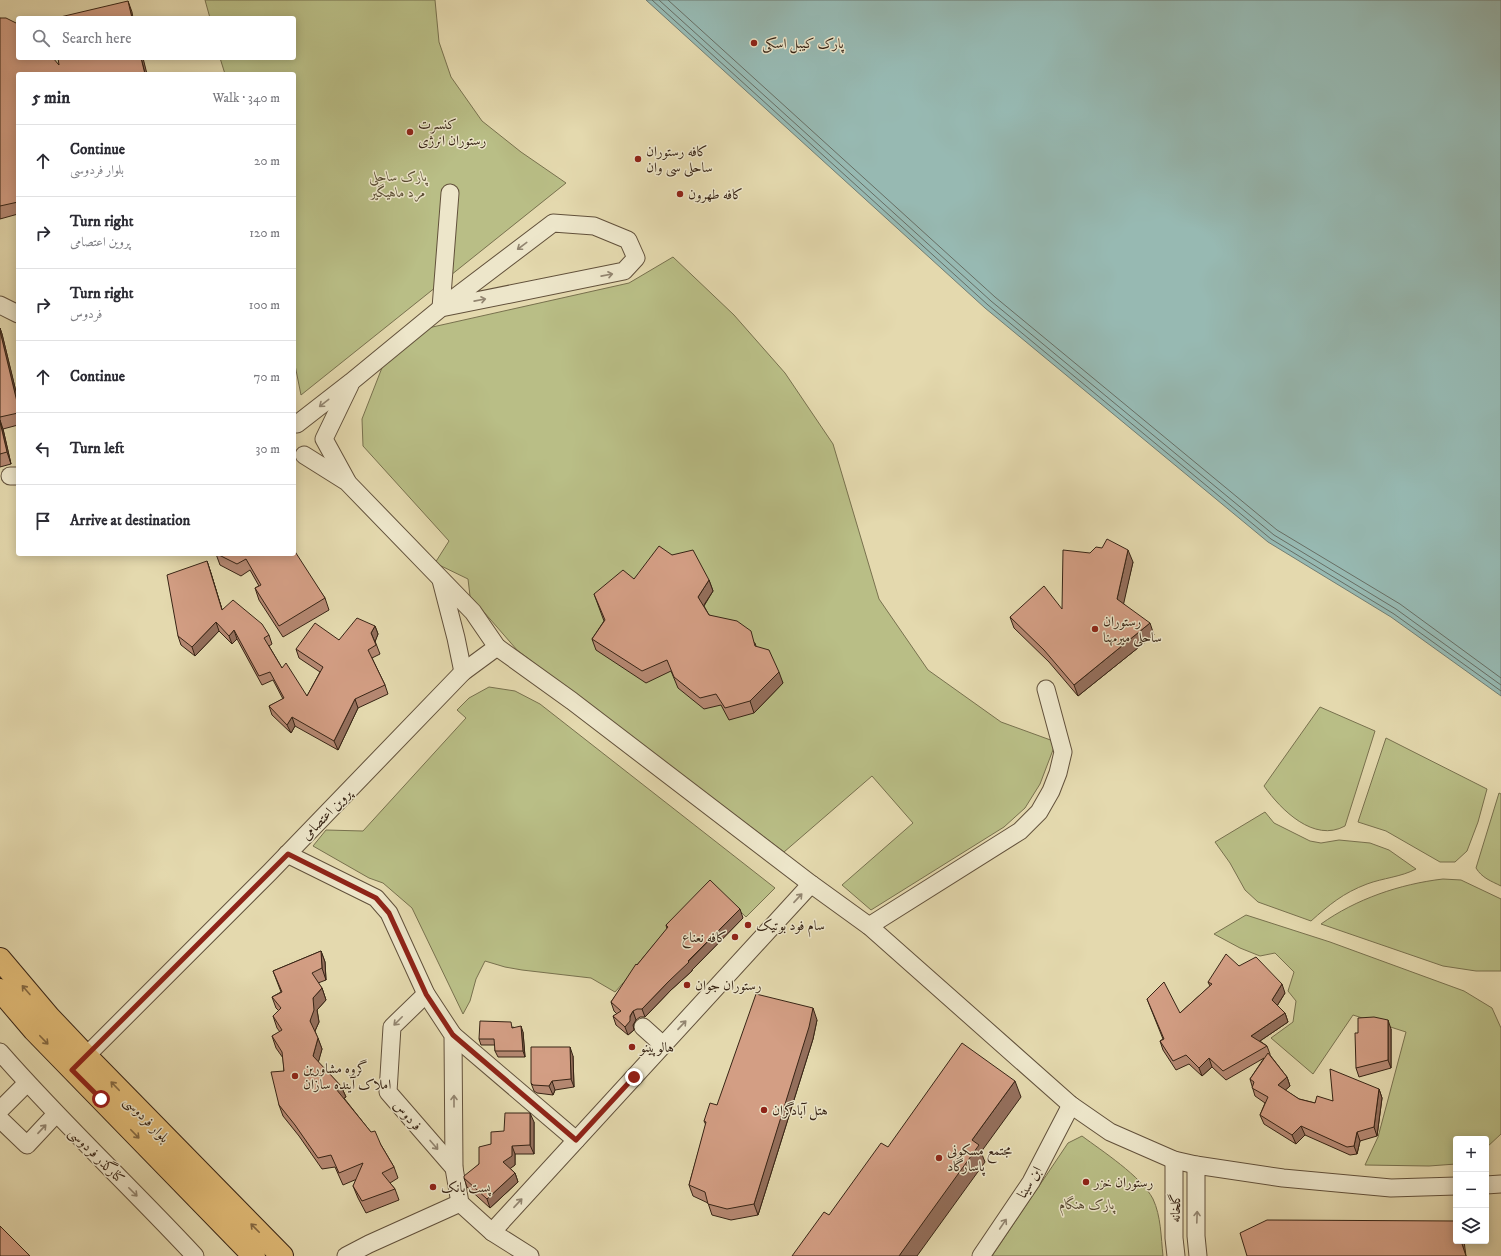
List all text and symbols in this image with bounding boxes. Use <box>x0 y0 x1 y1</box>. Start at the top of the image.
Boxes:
search box <box>16 16 296 60</box>
icon: search <box>30 27 52 49</box>
text: Search here <box>62 29 131 48</box>
place label: پارک کیبل اسکی <box>762 35 845 54</box>
marker: پارک کیبل اسکی <box>749 38 759 48</box>
text: 5 min <box>32 87 70 109</box>
text: Walk · 340 m <box>212 90 280 106</box>
place label: کنسرت رستوران انرژی <box>418 116 486 150</box>
marker: کنسرت رستوران انرژی <box>405 127 415 137</box>
text: Continue <box>70 140 125 159</box>
place label: کافه رستوران ساحلی سی وان <box>646 143 713 177</box>
icon: ahead <box>32 150 54 172</box>
text: 20 m <box>254 153 280 169</box>
marker: کافه رستوران ساحلی سی وان <box>633 154 643 164</box>
text: بلوار فردوسی <box>70 162 124 178</box>
park label: پارک ساحلی مرد ماهیگیر <box>369 168 428 202</box>
place label: کافه طهرون <box>688 186 743 204</box>
marker: کافه طهرون <box>675 189 685 199</box>
text: Turn right <box>70 212 133 231</box>
icon: right <box>32 222 54 244</box>
text: 120 m <box>249 225 280 241</box>
text: پروین اعتصامی <box>70 234 130 250</box>
one-way arrow <box>517 242 528 251</box>
one-way arrow <box>600 270 613 278</box>
text: Turn right <box>70 284 133 303</box>
icon: right <box>32 294 54 316</box>
one-way arrow <box>473 296 486 304</box>
text: 100 m <box>249 297 280 313</box>
text: فردوس <box>70 306 102 322</box>
icon: ahead <box>32 366 54 388</box>
text: Continue <box>70 367 125 386</box>
text: 70 m <box>254 369 280 385</box>
one-way arrow <box>319 398 330 407</box>
icon: left <box>32 438 54 460</box>
text: Turn left <box>70 439 124 458</box>
text: 30 m <box>256 441 280 457</box>
icon: arrive <box>32 510 54 532</box>
text: Arrive at destination <box>70 511 190 530</box>
place label: رستوران ساحلی میرمهنا <box>1103 613 1162 647</box>
marker: رستوران ساحلی میرمهنا <box>1090 624 1100 634</box>
street label: پروین اعتصامی <box>298 784 357 844</box>
one-way arrow <box>794 893 803 903</box>
place label: سام فود بوتیک <box>756 917 825 938</box>
marker: سام فود بوتیک <box>743 920 753 930</box>
place label: كافه نعناع <box>682 929 727 949</box>
marker: كافه نعناع <box>730 932 740 942</box>
place label: رستوران جوان <box>695 977 761 995</box>
marker: رستوران جوان <box>682 980 692 990</box>
one-way arrow <box>22 985 31 995</box>
one-way arrow <box>393 1016 403 1026</box>
one-way arrow <box>677 1020 687 1030</box>
one-way arrow <box>39 1035 49 1045</box>
place label: هالوپینو <box>638 1039 674 1057</box>
marker: هالوپینو <box>627 1042 637 1052</box>
place label: گروه مشاورین املاک آینده سازان <box>303 1059 391 1094</box>
route end <box>625 1068 643 1086</box>
marker: گروه مشاورین املاک آینده سازان <box>290 1071 300 1081</box>
one-way arrow <box>110 1081 119 1091</box>
route start <box>92 1090 110 1108</box>
street label: بلوار فردوسی <box>120 1093 173 1147</box>
one-way arrow <box>450 1095 458 1108</box>
street label: فردوس <box>389 1097 425 1135</box>
place label: هتل آبادگران <box>772 1101 828 1121</box>
marker: هتل آبادگران <box>759 1105 769 1115</box>
street label: کنارگذر فردوسی <box>64 1122 130 1188</box>
one-way arrow <box>37 1124 46 1134</box>
one-way arrow <box>130 1129 140 1139</box>
map controls <box>1453 1136 1489 1244</box>
button: + <box>1453 1136 1489 1172</box>
one-way arrow <box>430 1140 439 1150</box>
place label: مجتمع مسکونی پاسارگاد <box>947 1142 1013 1177</box>
marker: مجتمع مسکونی پاسارگاد <box>934 1153 944 1163</box>
street label: ابن سینا <box>1013 1163 1046 1202</box>
button: − <box>1453 1172 1489 1208</box>
place label: رستوران خزر <box>1092 1174 1153 1192</box>
marker: رستوران خزر <box>1081 1177 1091 1187</box>
place label: پست بانک <box>441 1179 492 1197</box>
marker: پست بانک <box>428 1182 438 1192</box>
one-way arrow <box>128 1186 138 1196</box>
street label: گلخانه <box>1167 1193 1185 1223</box>
park label: پارک هنگام <box>1059 1195 1116 1217</box>
one-way arrow <box>514 1198 523 1208</box>
button: layers <box>1453 1208 1489 1244</box>
one-way arrow <box>1193 1211 1200 1224</box>
one-way arrow <box>999 1218 1007 1229</box>
one-way arrow <box>250 1223 260 1233</box>

